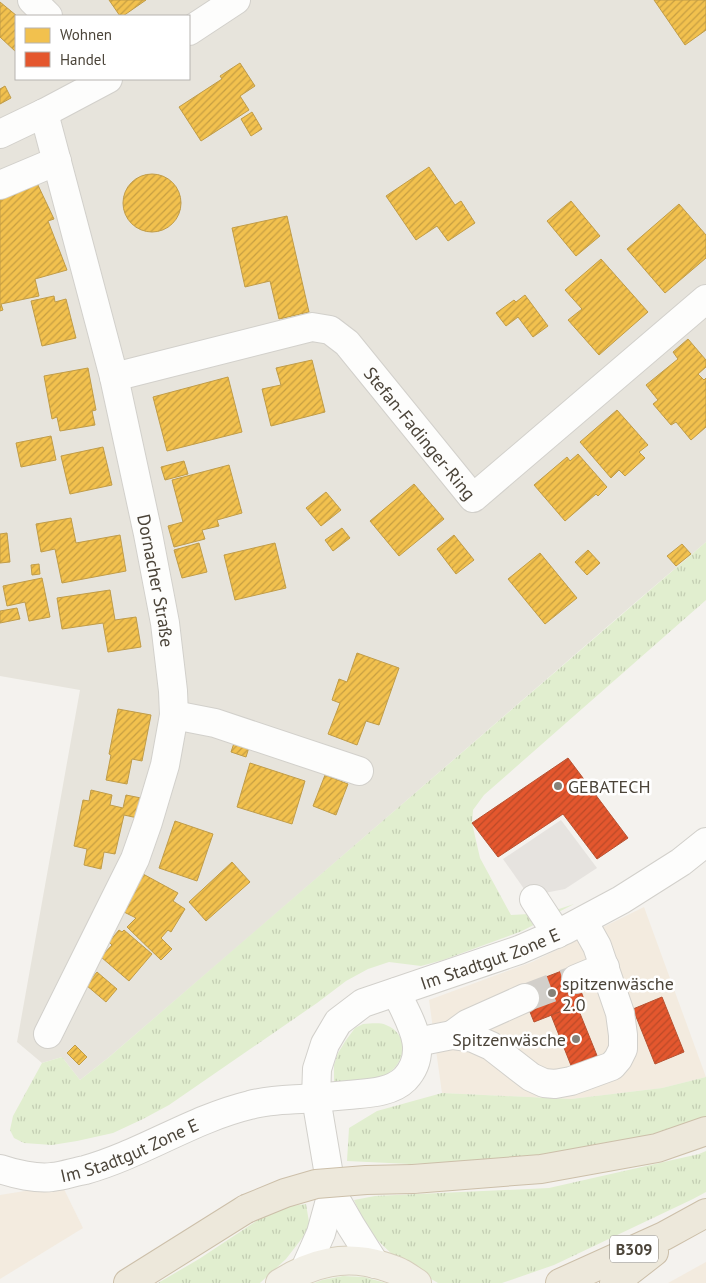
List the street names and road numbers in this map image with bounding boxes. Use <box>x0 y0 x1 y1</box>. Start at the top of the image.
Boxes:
street label: Stefan-Fadinger-Ring <box>359 362 481 504</box>
street label: Dornacher Straße <box>132 512 179 648</box>
street label: Im Stadtgut Zone E <box>417 922 563 994</box>
street label: Im Stadtgut Zone E <box>58 1113 202 1187</box>
road number: B309 <box>610 1236 658 1262</box>

